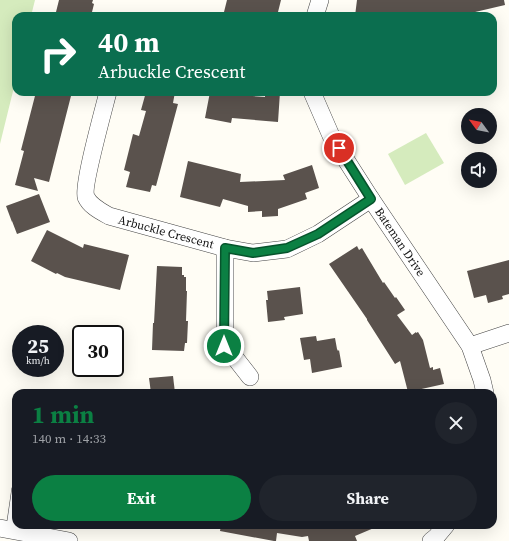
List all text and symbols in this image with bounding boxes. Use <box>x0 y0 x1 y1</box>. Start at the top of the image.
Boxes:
text: 40 m <box>98 23 160 61</box>
icon: right <box>32 28 84 80</box>
text: Arbuckle Crescent <box>98 59 245 84</box>
north arrow <box>461 108 497 144</box>
map controls <box>461 108 497 188</box>
pin <box>322 131 356 165</box>
icon: arrive <box>328 137 350 159</box>
button: sound <box>461 152 497 188</box>
street label: Bateman Drive <box>371 205 429 279</box>
street label: Arbuckle Crescent <box>116 212 216 252</box>
speed limit sign: 30 <box>72 325 124 377</box>
position arrow <box>203 325 245 367</box>
text: 25 <box>27 332 49 360</box>
text: km/h <box>26 354 50 367</box>
text: 1 min <box>32 398 94 431</box>
button: close <box>435 402 477 444</box>
text: 140 m · 14:33 <box>32 430 106 447</box>
button: Exit <box>32 475 251 521</box>
button: Share <box>259 475 477 521</box>

